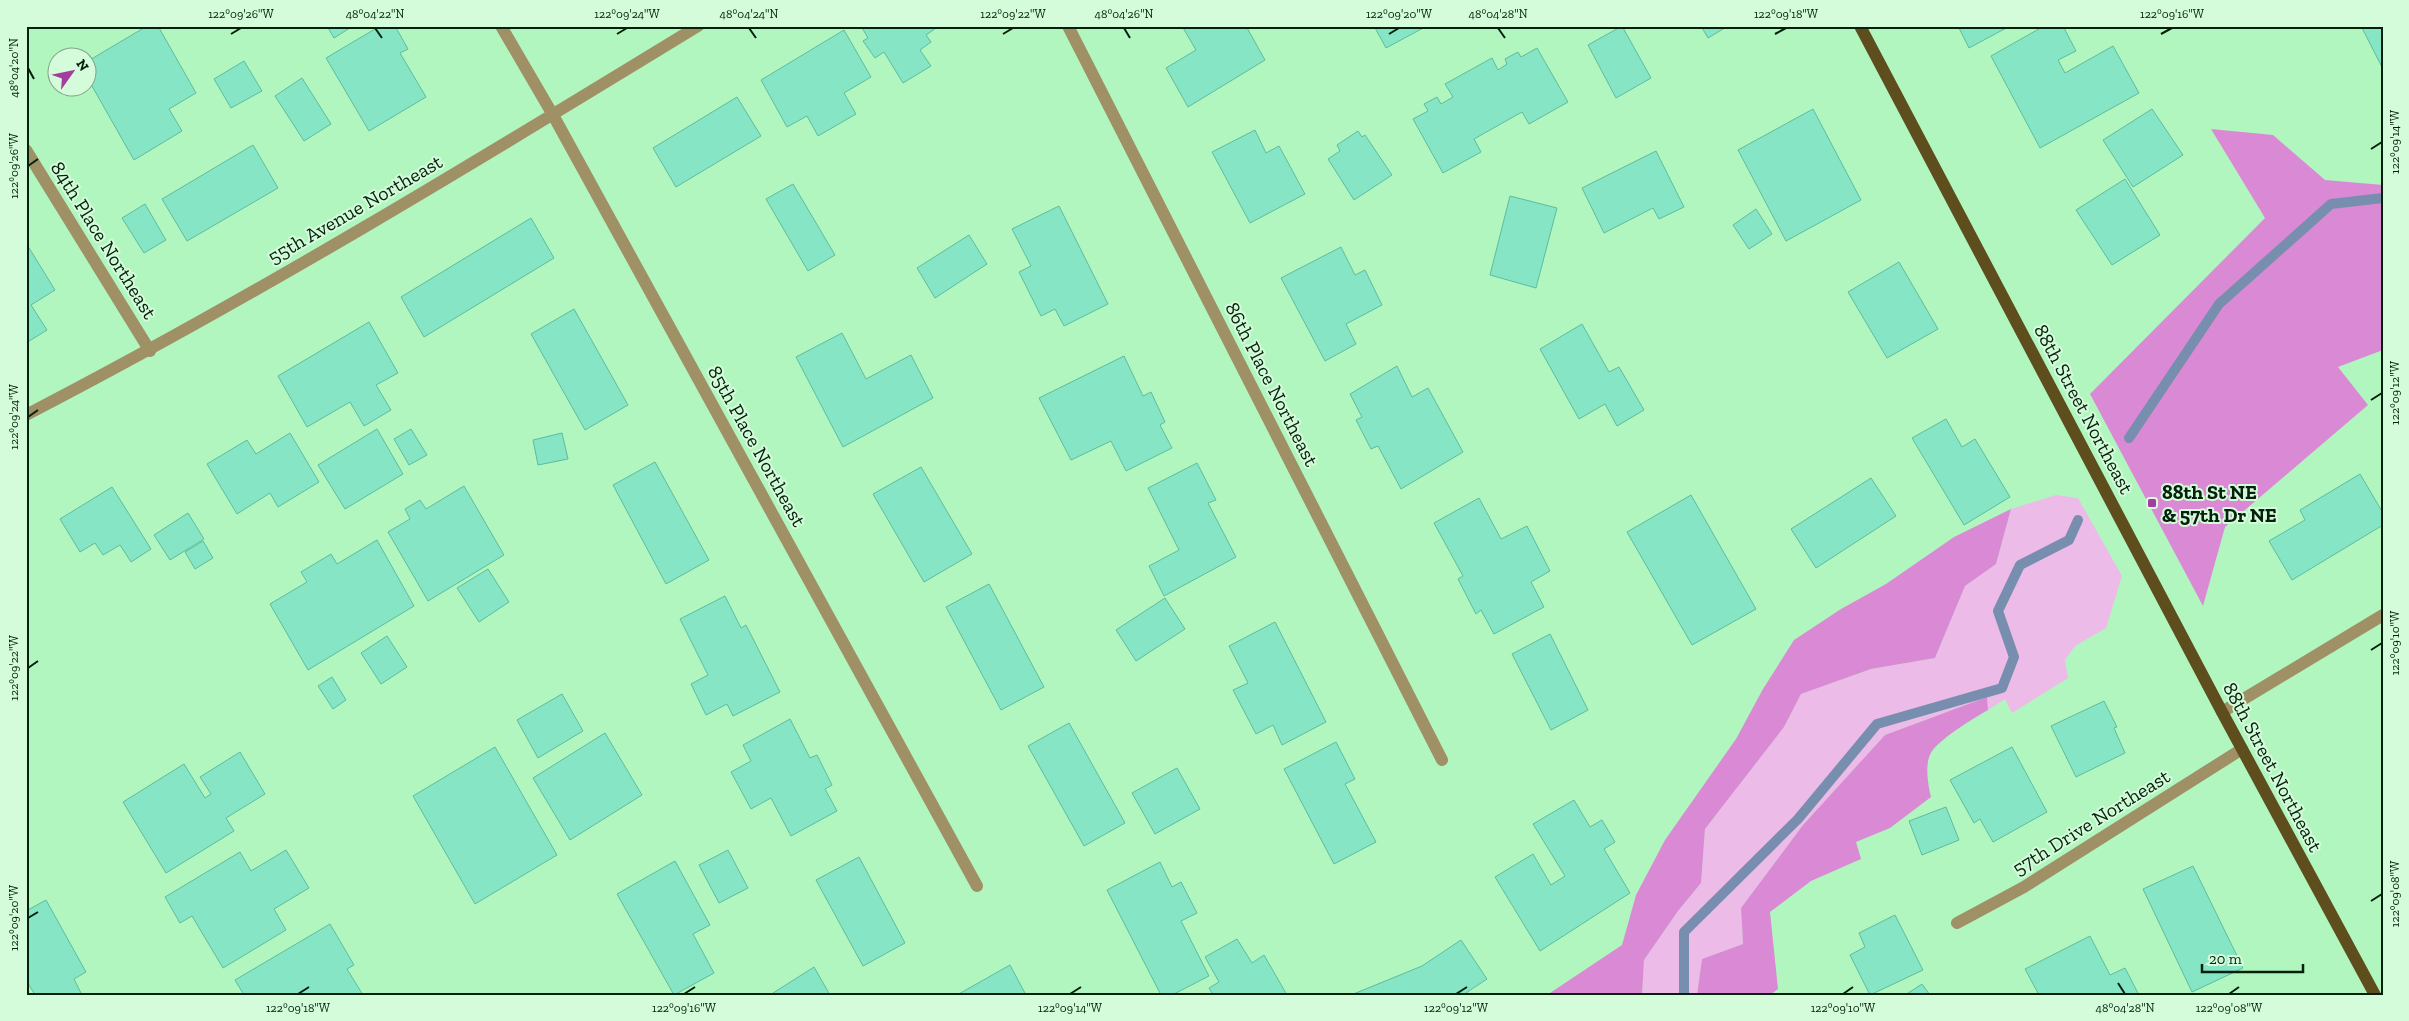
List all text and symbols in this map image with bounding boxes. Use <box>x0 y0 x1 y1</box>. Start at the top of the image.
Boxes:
text: 122°09'26"W <box>208 7 275 21</box>
text: 48°04'22"N <box>346 7 405 21</box>
text: 122°09'24"W <box>594 7 660 21</box>
text: 48°04'24"N <box>720 7 779 21</box>
text: 122°09'22"W <box>980 7 1046 21</box>
text: 48°04'26"N <box>1095 7 1154 21</box>
text: 122°09'20"W <box>1366 7 1433 21</box>
text: 48°04'28"N <box>1468 7 1528 21</box>
text: 122°09'18"W <box>1754 7 1819 21</box>
text: 122°09'16"W <box>2140 7 2205 21</box>
text: 48°04'20"N <box>7 38 21 98</box>
north arrow <box>48 48 98 98</box>
text: N <box>72 56 93 75</box>
text: 122°09'14"W <box>2388 109 2402 174</box>
text: 122°09'26"W <box>7 132 21 199</box>
street label: 55th Avenue Northeast <box>263 149 447 269</box>
street label: 84th Place Northeast <box>46 157 162 324</box>
street label: 86th Place Northeast <box>1220 298 1324 471</box>
street label: 88th Street Northeast <box>2029 320 2139 498</box>
text: 122°09'12"W <box>2388 360 2402 425</box>
street label: 85th Place Northeast <box>703 361 812 531</box>
text: 122°09'24"W <box>7 384 21 450</box>
place label: 88th St NE & 57th Dr NE <box>2162 480 2277 527</box>
marker: 88th St NE & 57th Dr NE <box>2146 497 2158 509</box>
text: 122°09'10"W <box>2388 610 2402 675</box>
text: 122°09'22"W <box>7 635 21 701</box>
street label: 88th Street Northeast <box>2218 678 2328 856</box>
street label: 57th Drive Northeast <box>2008 764 2175 880</box>
text: 122°09'08"W <box>2388 860 2402 927</box>
text: 122°09'20"W <box>7 884 21 951</box>
scale bar <box>2202 941 2303 973</box>
text: 20 m <box>2209 950 2242 968</box>
text: 122°09'18"W <box>266 1001 331 1015</box>
text: 122°09'16"W <box>652 1001 717 1015</box>
text: 122°09'14"W <box>1038 1001 1103 1015</box>
text: 122°09'12"W <box>1424 1001 1489 1015</box>
text: 122°09'10"W <box>1811 1001 1876 1015</box>
text: 48°04'28"N <box>2095 1001 2155 1015</box>
text: 122°09'08"W <box>2196 1001 2263 1015</box>

